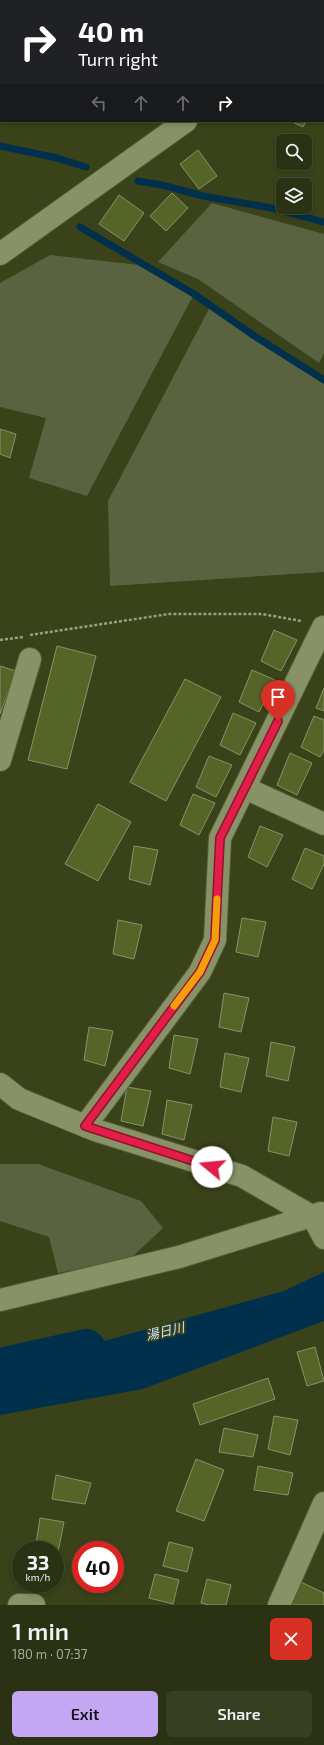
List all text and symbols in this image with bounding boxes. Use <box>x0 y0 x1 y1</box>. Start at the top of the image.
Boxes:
text: 40 m <box>78 14 144 48</box>
icon: right <box>12 16 64 68</box>
text: Turn right <box>78 48 158 70</box>
icon: left <box>88 92 110 114</box>
icon: ahead <box>130 92 152 114</box>
icon: ahead <box>172 92 194 114</box>
icon: right <box>214 92 236 114</box>
map controls <box>276 134 312 214</box>
button: search <box>276 134 312 170</box>
button: layers <box>276 178 312 214</box>
pin <box>261 680 295 721</box>
icon: arrive <box>267 686 289 708</box>
position arrow <box>191 1146 233 1188</box>
water label: 湯日川 <box>144 1318 188 1343</box>
speed limit sign: 40 <box>72 1541 124 1593</box>
text: 33 <box>27 1550 49 1574</box>
text: km/h <box>26 1571 50 1583</box>
text: 1 min <box>12 1616 69 1645</box>
button: close <box>270 1618 312 1660</box>
text: 180 m · 07:37 <box>12 1646 88 1662</box>
button: Exit <box>12 1691 158 1737</box>
button: Share <box>166 1691 312 1737</box>

